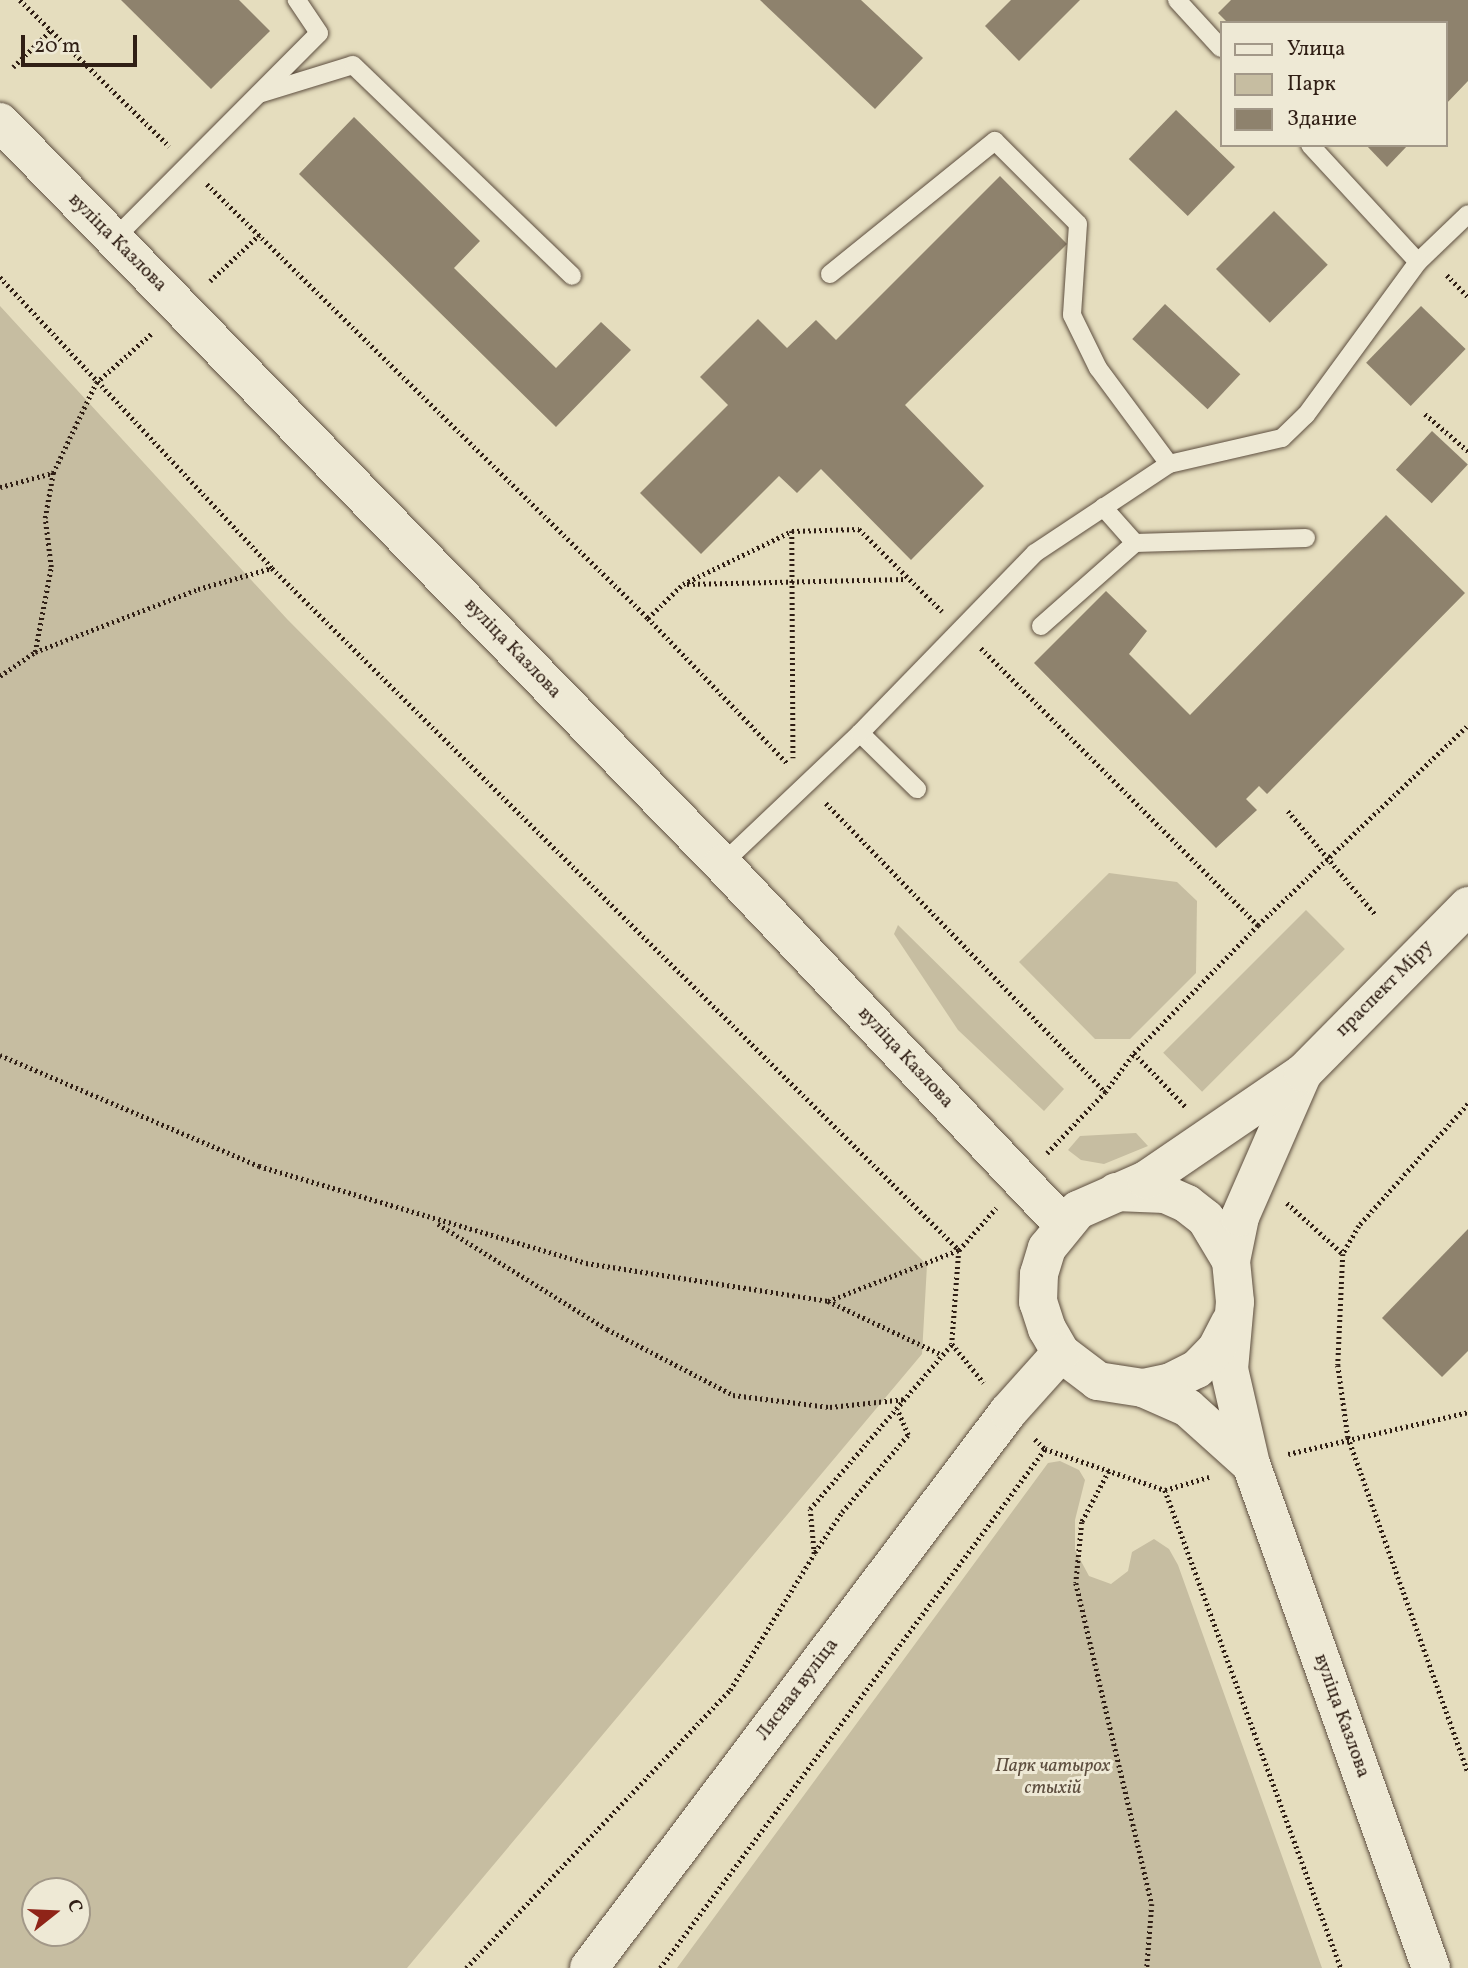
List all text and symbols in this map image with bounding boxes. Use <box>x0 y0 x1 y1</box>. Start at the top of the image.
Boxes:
scale bar <box>24 21 140 65</box>
legend <box>1220 21 1447 147</box>
text: 20 m <box>34 32 80 61</box>
text: Улица <box>1287 35 1345 64</box>
text: Парк <box>1287 70 1336 99</box>
text: Здание <box>1287 105 1357 134</box>
street label: вуліца Казлова <box>63 189 171 297</box>
street label: вуліца Казлова <box>459 594 565 704</box>
street label: праспект Міру <box>1332 936 1438 1042</box>
street label: вуліца Казлова <box>852 1003 958 1113</box>
street label: Лясная вуліца <box>752 1634 844 1746</box>
street label: вуліца Казлова <box>1308 1651 1374 1781</box>
park label: Парк чатырох стыхій <box>995 1756 1111 1800</box>
north arrow <box>21 1877 91 1947</box>
text: С <box>60 1896 88 1916</box>

